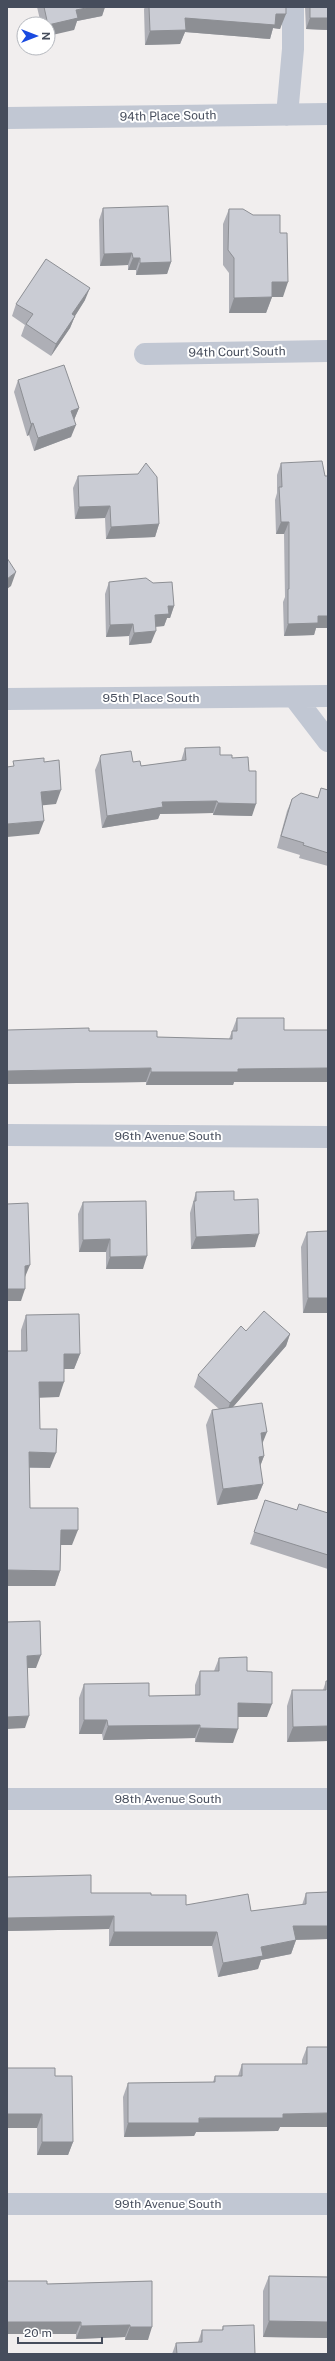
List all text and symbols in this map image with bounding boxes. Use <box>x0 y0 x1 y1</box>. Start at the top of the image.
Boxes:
north arrow <box>16 16 56 56</box>
text: N <box>40 32 52 40</box>
street label: 94th Place South <box>119 108 217 124</box>
street label: 94th Court South <box>188 344 286 360</box>
street label: 95th Place South <box>102 691 200 705</box>
street label: 96th Avenue South <box>115 1129 221 1143</box>
street label: 98th Avenue South <box>114 1792 222 1806</box>
street label: 99th Avenue South <box>115 2197 221 2211</box>
scale bar <box>18 2319 102 2345</box>
text: 20 m <box>24 2326 52 2340</box>

